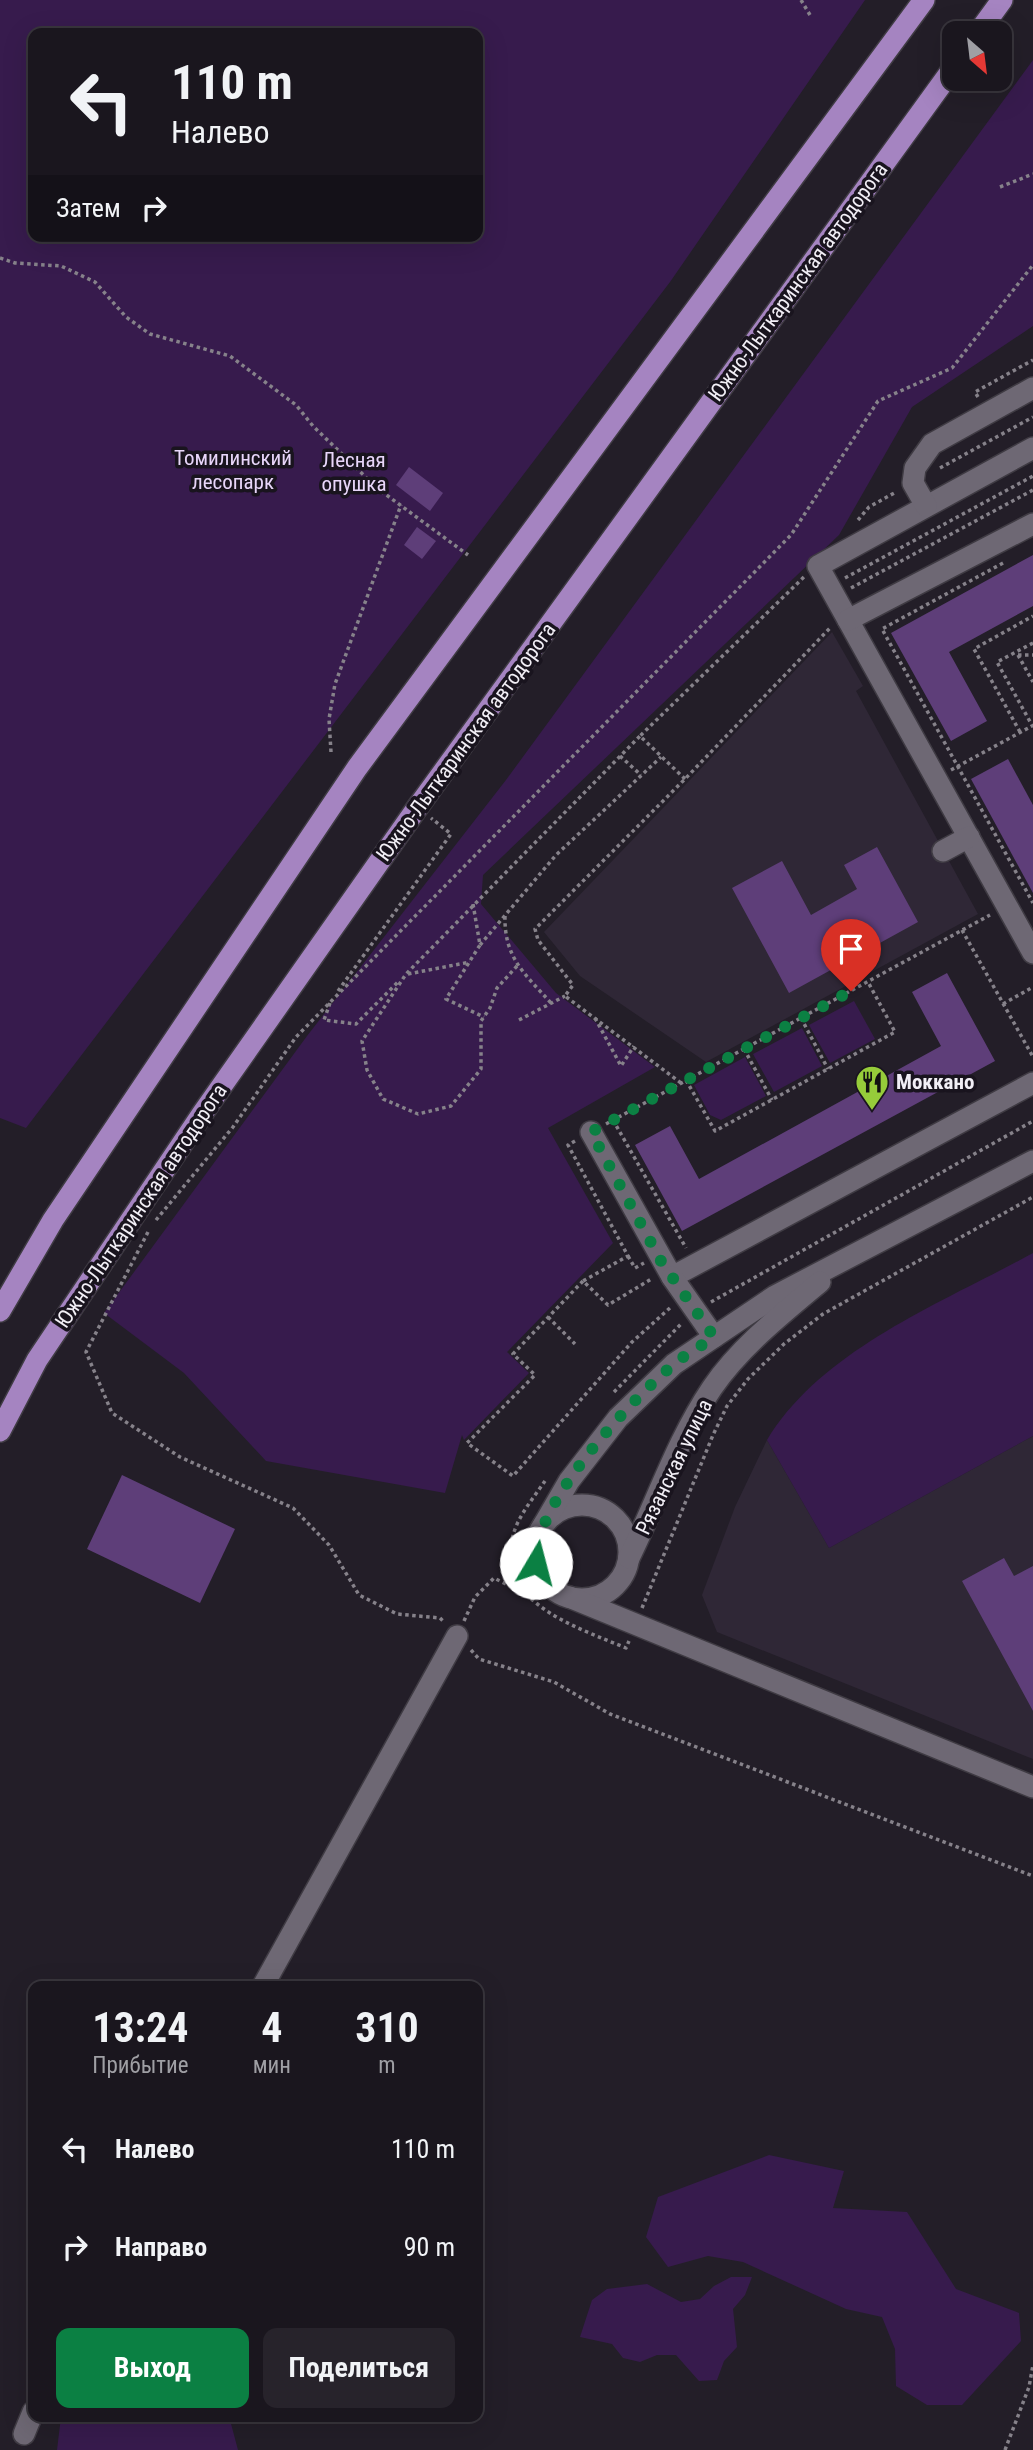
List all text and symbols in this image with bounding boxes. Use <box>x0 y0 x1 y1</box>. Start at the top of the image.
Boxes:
north arrow <box>942 21 1012 91</box>
map controls <box>942 21 1012 91</box>
text: 110 m <box>171 54 293 111</box>
icon: left <box>56 56 147 147</box>
text: Налево <box>171 113 270 151</box>
street label: Южно-Лыткаринская автодорога <box>703 158 893 406</box>
icon: right <box>135 189 173 227</box>
text: Затем <box>56 193 121 223</box>
park label: Томилинский лесопарк <box>174 446 292 494</box>
park label: Лесная опушка <box>322 448 386 496</box>
street label: Южно-Лыткаринская автодорога <box>371 618 561 866</box>
pin <box>821 919 881 991</box>
icon: arrive <box>832 930 870 968</box>
restaurant icon: Моккано <box>853 1063 891 1112</box>
place label: Моккано <box>896 1070 974 1094</box>
street label: Южно-Лыткаринская автодорога <box>50 1080 232 1332</box>
street label: Рязанская улица <box>631 1395 717 1539</box>
position arrow <box>499 1526 573 1600</box>
text: 13:24 <box>92 2003 189 2052</box>
text: 4 <box>261 2003 282 2052</box>
text: 310 <box>355 2003 419 2052</box>
text: Прибытие <box>92 2052 189 2079</box>
text: мин <box>253 2052 291 2079</box>
text: m <box>378 2052 396 2079</box>
icon: left <box>56 2130 94 2168</box>
text: Налево <box>115 2134 195 2164</box>
text: 110 m <box>391 2134 455 2164</box>
icon: right <box>56 2228 94 2266</box>
text: Направо <box>115 2232 207 2262</box>
text: 90 m <box>404 2232 455 2262</box>
button: Выход <box>56 2328 249 2408</box>
button: Поделиться <box>263 2328 455 2408</box>

